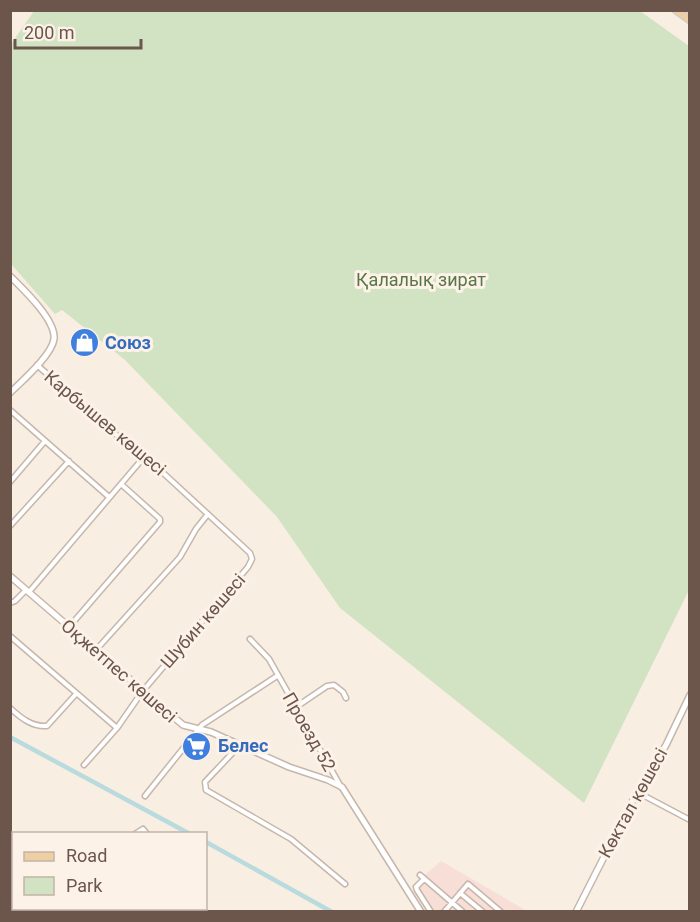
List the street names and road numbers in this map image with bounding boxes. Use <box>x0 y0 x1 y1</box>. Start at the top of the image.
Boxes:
street label: Карбышев көшесі <box>40 366 170 480</box>
street label: Шубин көшесі <box>156 569 249 672</box>
street label: Оқжетпес көшесі <box>57 615 181 727</box>
street label: Проезд 52 <box>278 689 340 775</box>
street label: Көктал көшесі <box>594 744 671 861</box>

